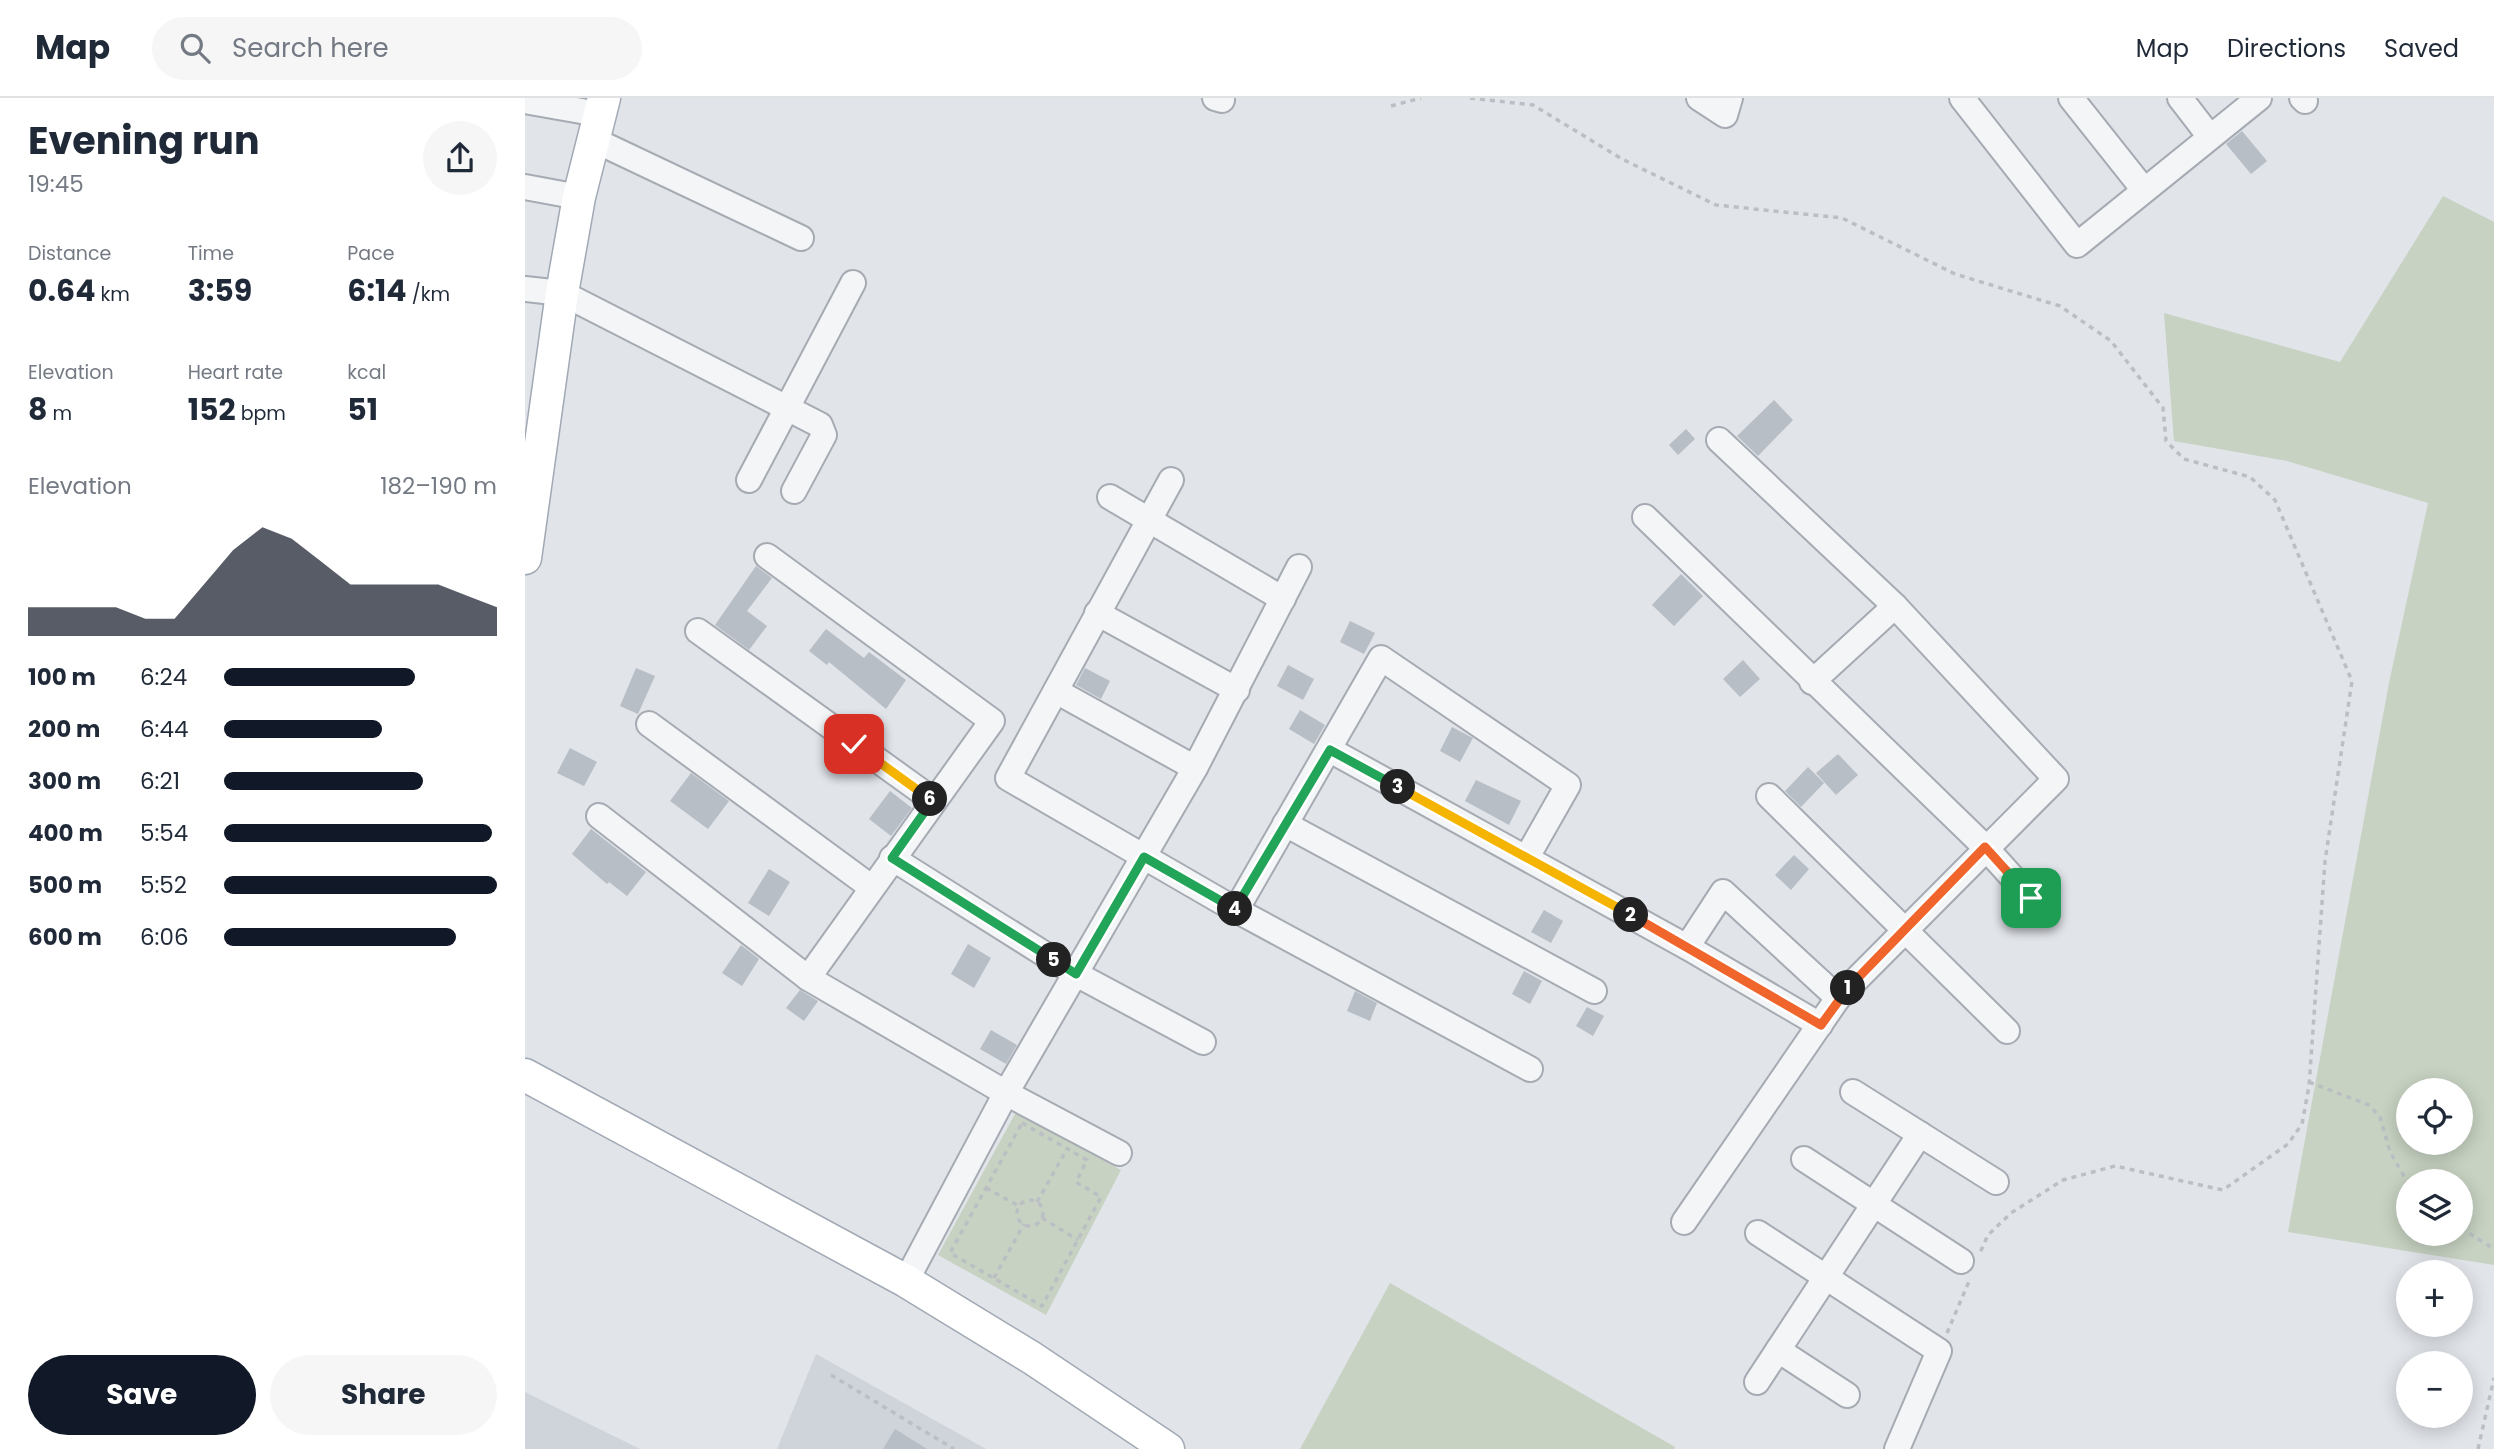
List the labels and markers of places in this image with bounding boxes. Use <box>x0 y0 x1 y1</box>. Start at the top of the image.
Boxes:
pin <box>824 714 884 774</box>
pin: 3 <box>1381 770 1415 804</box>
pin: 6 <box>913 782 947 816</box>
pin <box>2001 868 2061 928</box>
pin: 4 <box>1217 892 1253 926</box>
pin: 2 <box>1613 898 1649 932</box>
pin: 5 <box>1037 942 1071 978</box>
pin: 1 <box>1831 970 1865 1006</box>

